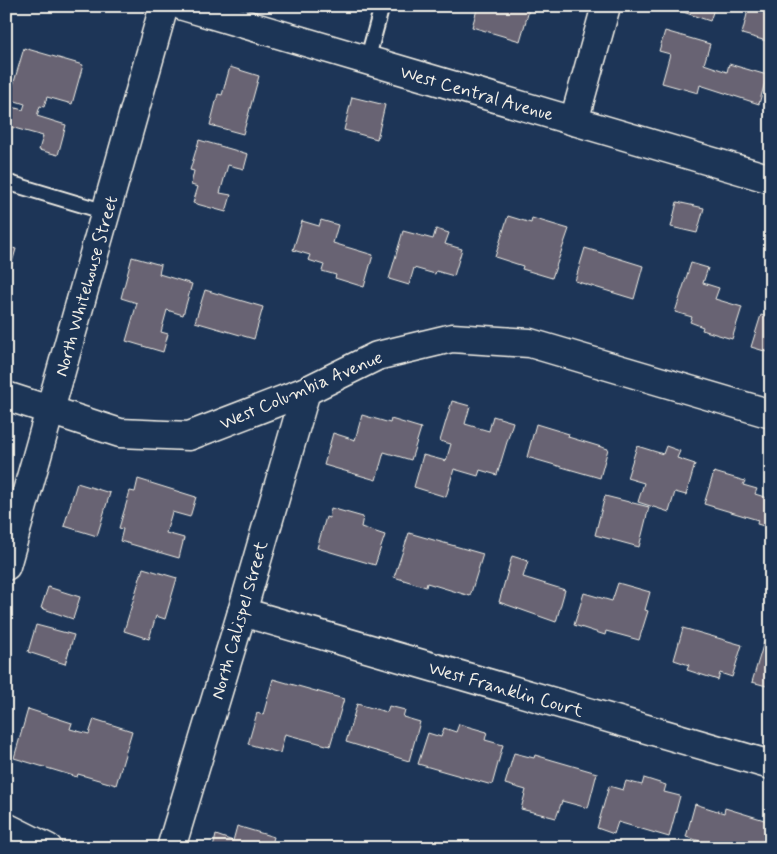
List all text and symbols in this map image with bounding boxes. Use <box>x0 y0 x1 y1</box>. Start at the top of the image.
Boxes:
street label: West Central Avenue <box>397 61 556 127</box>
street label: North Whitehouse Street <box>50 193 124 380</box>
street label: West Columbia Avenue <box>216 346 386 436</box>
street label: North Calispel Street <box>206 538 274 702</box>
street label: West Franklin Court <box>426 656 586 724</box>

